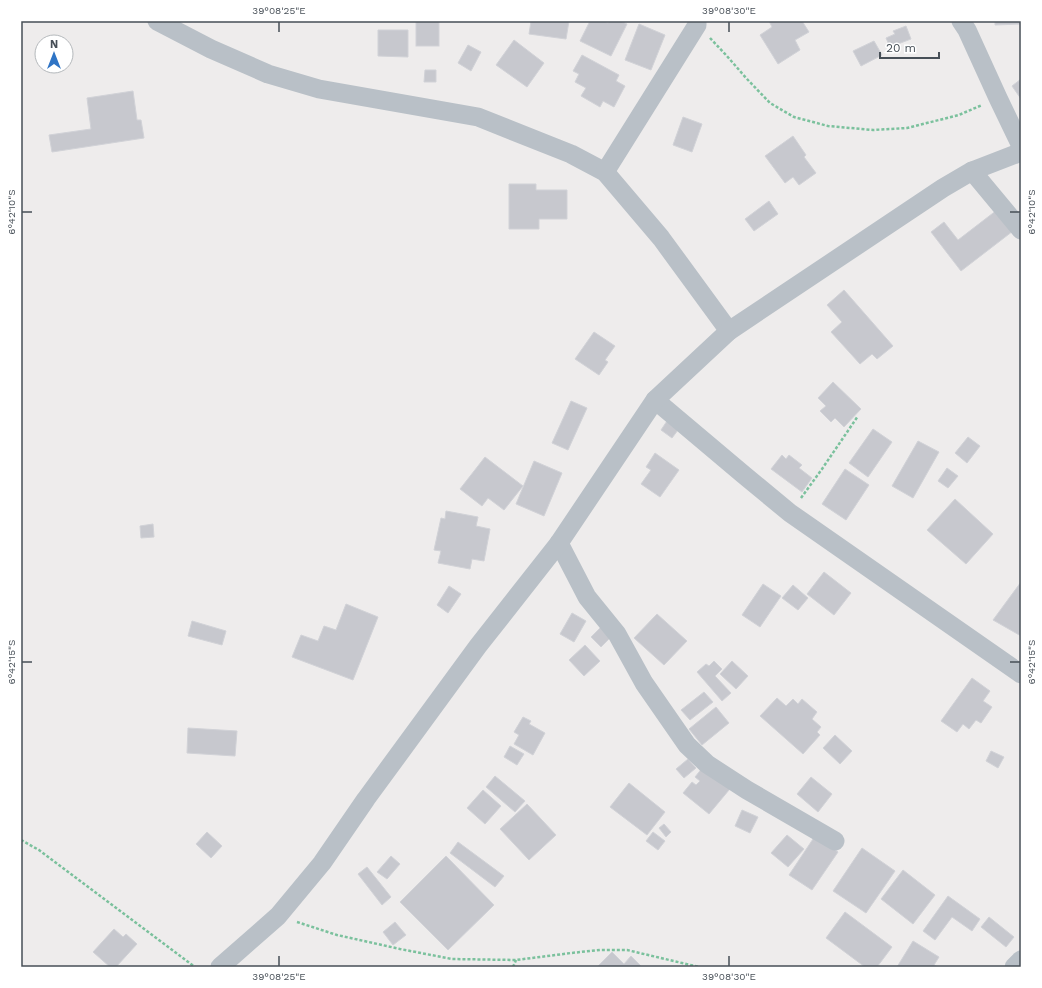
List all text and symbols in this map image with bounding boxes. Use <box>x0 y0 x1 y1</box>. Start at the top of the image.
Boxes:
text: 39°08'25"E <box>252 5 306 16</box>
text: 39°08'30"E <box>702 5 756 16</box>
north arrow <box>34 34 74 74</box>
scale bar <box>880 34 939 60</box>
text: N <box>50 38 58 51</box>
text: 20 m <box>886 41 916 55</box>
text: 6°42'10"S <box>6 189 17 235</box>
text: 6°42'10"S <box>1026 189 1037 235</box>
text: 6°42'15"S <box>6 640 17 684</box>
text: 6°42'15"S <box>1026 640 1037 684</box>
text: 39°08'25"E <box>252 971 306 982</box>
text: 39°08'30"E <box>702 971 756 982</box>

